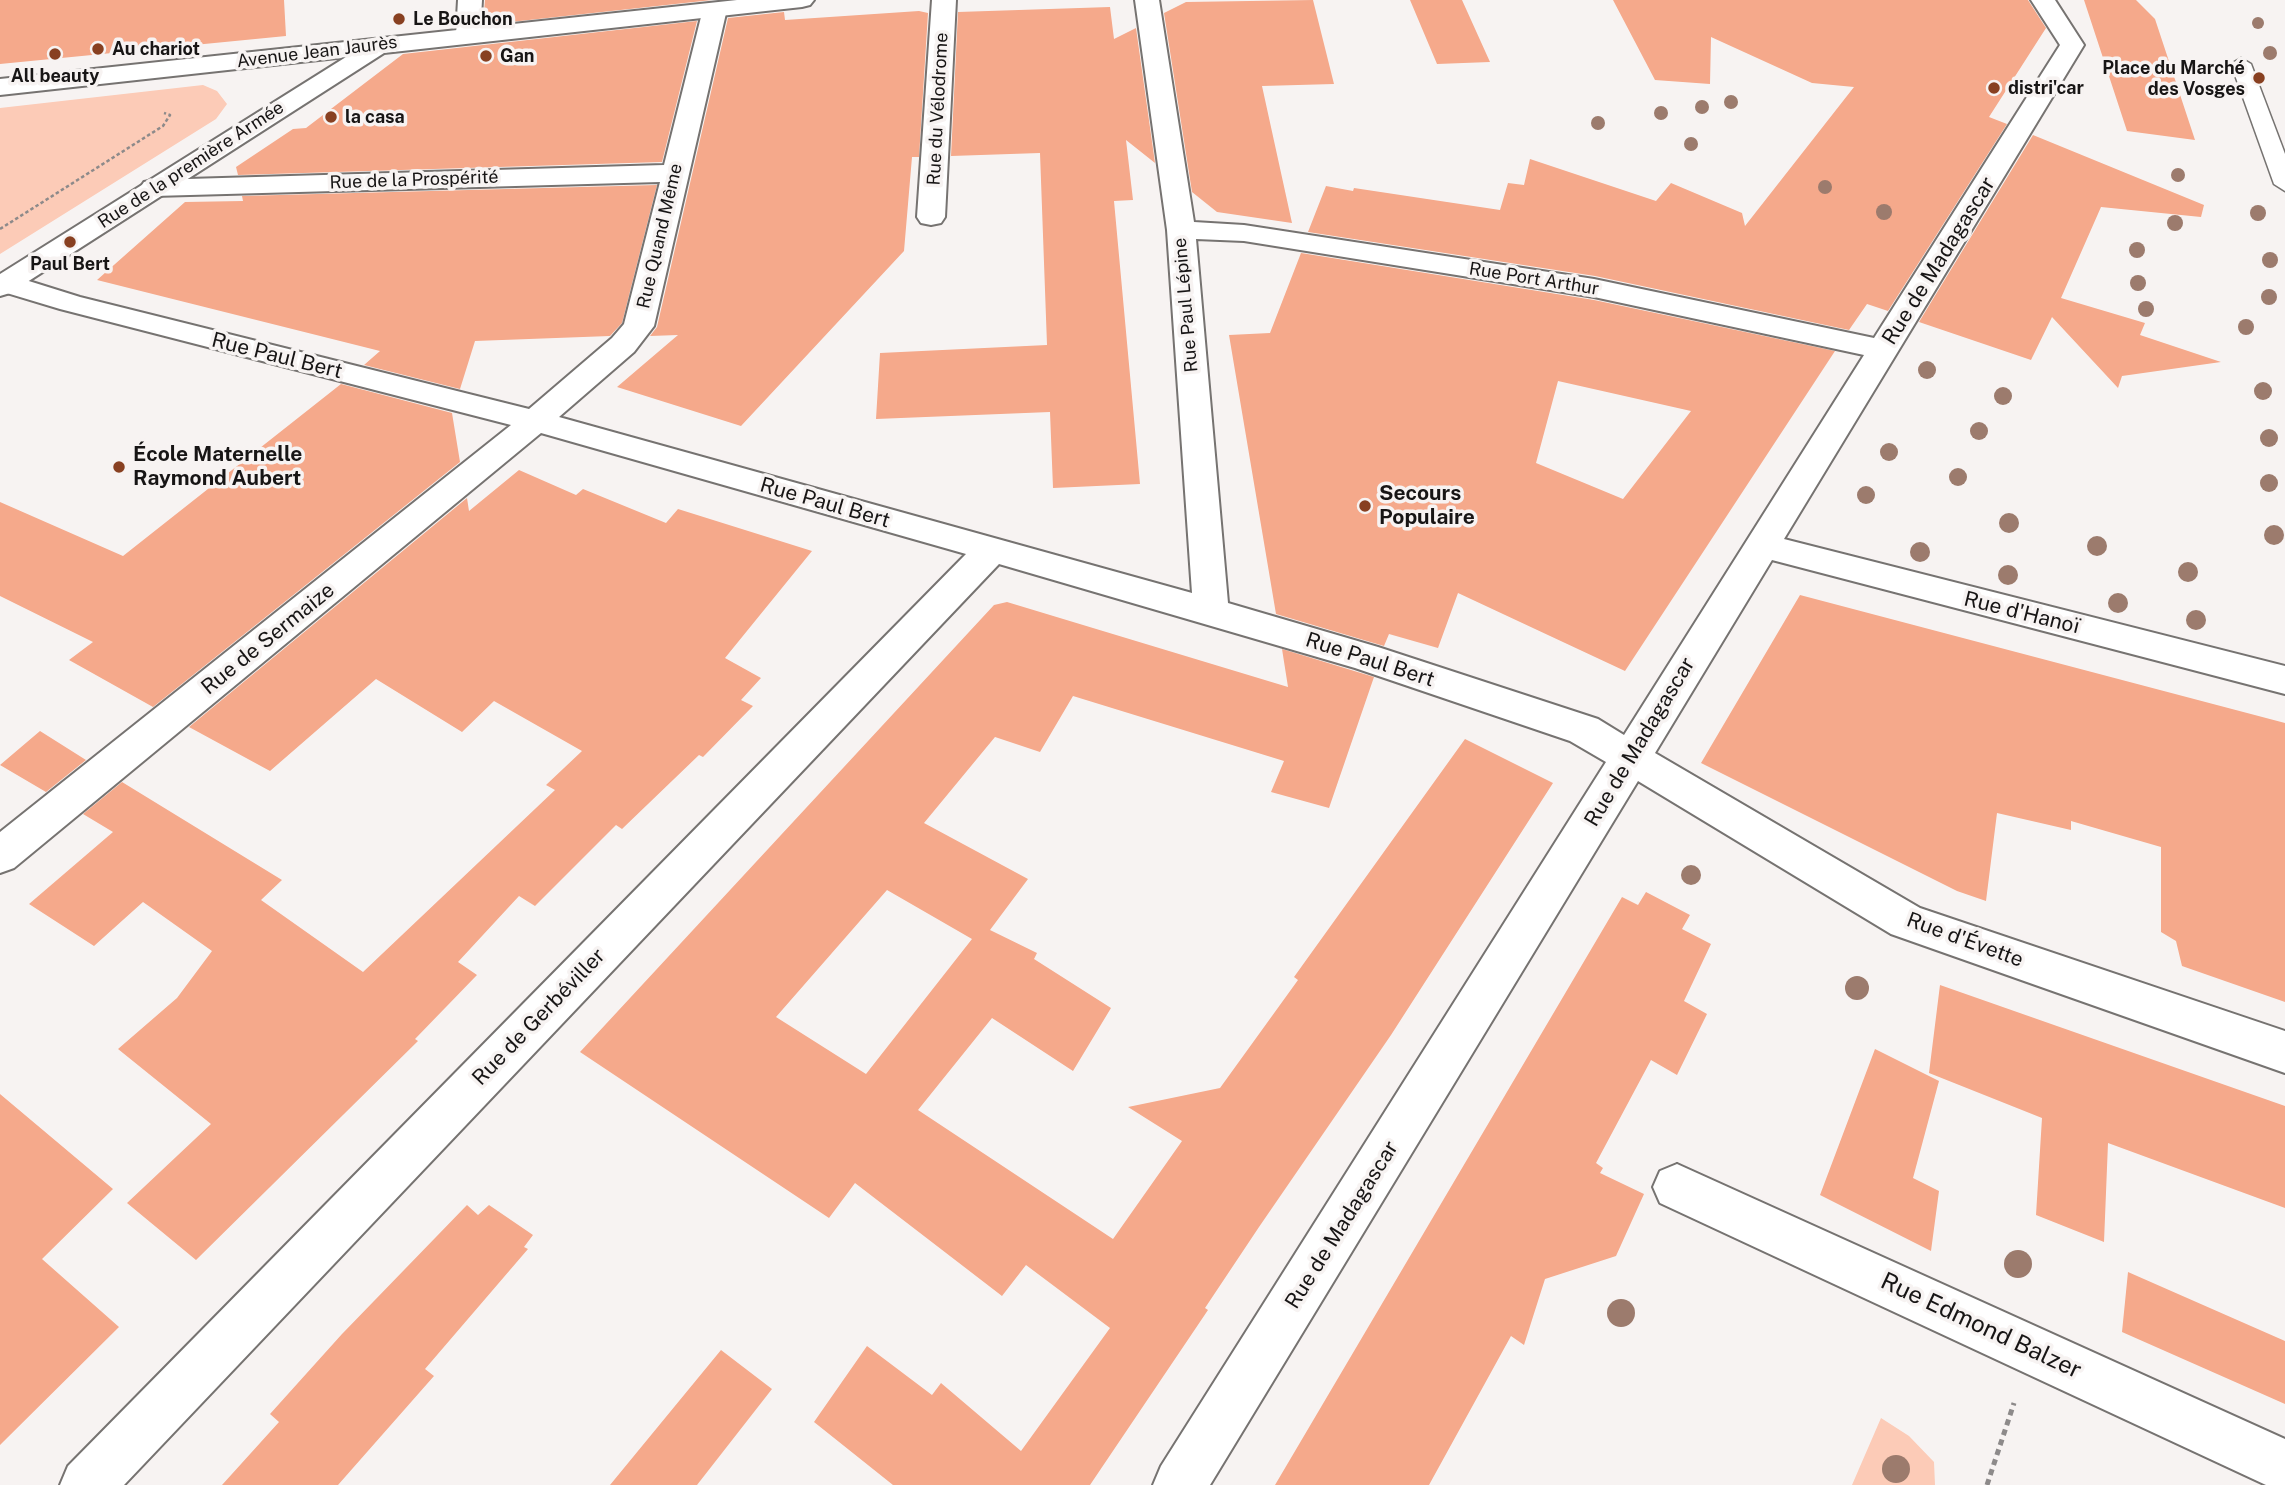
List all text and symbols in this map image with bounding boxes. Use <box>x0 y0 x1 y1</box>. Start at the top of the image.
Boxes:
place label: Le Bouchon <box>413 8 513 30</box>
marker: Le Bouchon <box>391 11 407 27</box>
street label: Avenue Jean Jaurès <box>235 31 399 73</box>
street label: Rue du Vélodrome <box>923 32 953 186</box>
place label: Au chariot <box>112 38 200 60</box>
marker: Au chariot <box>90 41 106 57</box>
place label: Gan <box>500 45 535 67</box>
marker: All beauty <box>47 46 63 62</box>
marker: Gan <box>478 48 494 64</box>
place label: Place du Marché des Vosges <box>2102 57 2245 100</box>
place label: All beauty <box>11 65 99 87</box>
marker: Place du Marché des Vosges <box>2251 70 2267 86</box>
place label: distri'car <box>2008 77 2084 99</box>
marker: distri'car <box>1986 80 2002 96</box>
street label: Rue de la première Armée <box>94 97 288 233</box>
place label: la casa <box>345 106 405 128</box>
marker: la casa <box>323 109 339 125</box>
street label: Rue Quand Même <box>633 161 687 311</box>
street label: Rue de la Prospérité <box>329 166 499 194</box>
street label: Rue de Madagascar <box>1877 172 2001 350</box>
marker: Paul Bert <box>62 234 78 250</box>
street label: Rue Paul Lépine <box>1169 237 1203 373</box>
place label: Paul Bert <box>30 253 110 275</box>
street label: Rue Port Arthur <box>1468 258 1600 300</box>
street label: Rue Paul Bert <box>209 328 345 384</box>
place label: École Maternelle Raymond Aubert <box>133 442 302 492</box>
marker: École Maternelle Raymond Aubert <box>111 459 127 475</box>
street label: Rue Paul Bert <box>757 472 893 534</box>
place label: Secours Populaire <box>1379 481 1475 531</box>
marker: Secours Populaire <box>1357 498 1373 514</box>
street label: Rue de Sermaize <box>196 578 340 700</box>
street label: Rue d'Hanoï <box>1961 586 2083 640</box>
street label: Rue Paul Bert <box>1302 627 1438 693</box>
street label: Rue de Madagascar <box>1579 653 1701 831</box>
street label: Rue d'Évette <box>1903 907 2027 973</box>
street label: Rue de Gerbéviller <box>467 943 611 1091</box>
street label: Rue de Madagascar <box>1280 1136 1404 1314</box>
street label: Rue Edmond Balzer <box>1876 1267 2086 1385</box>

